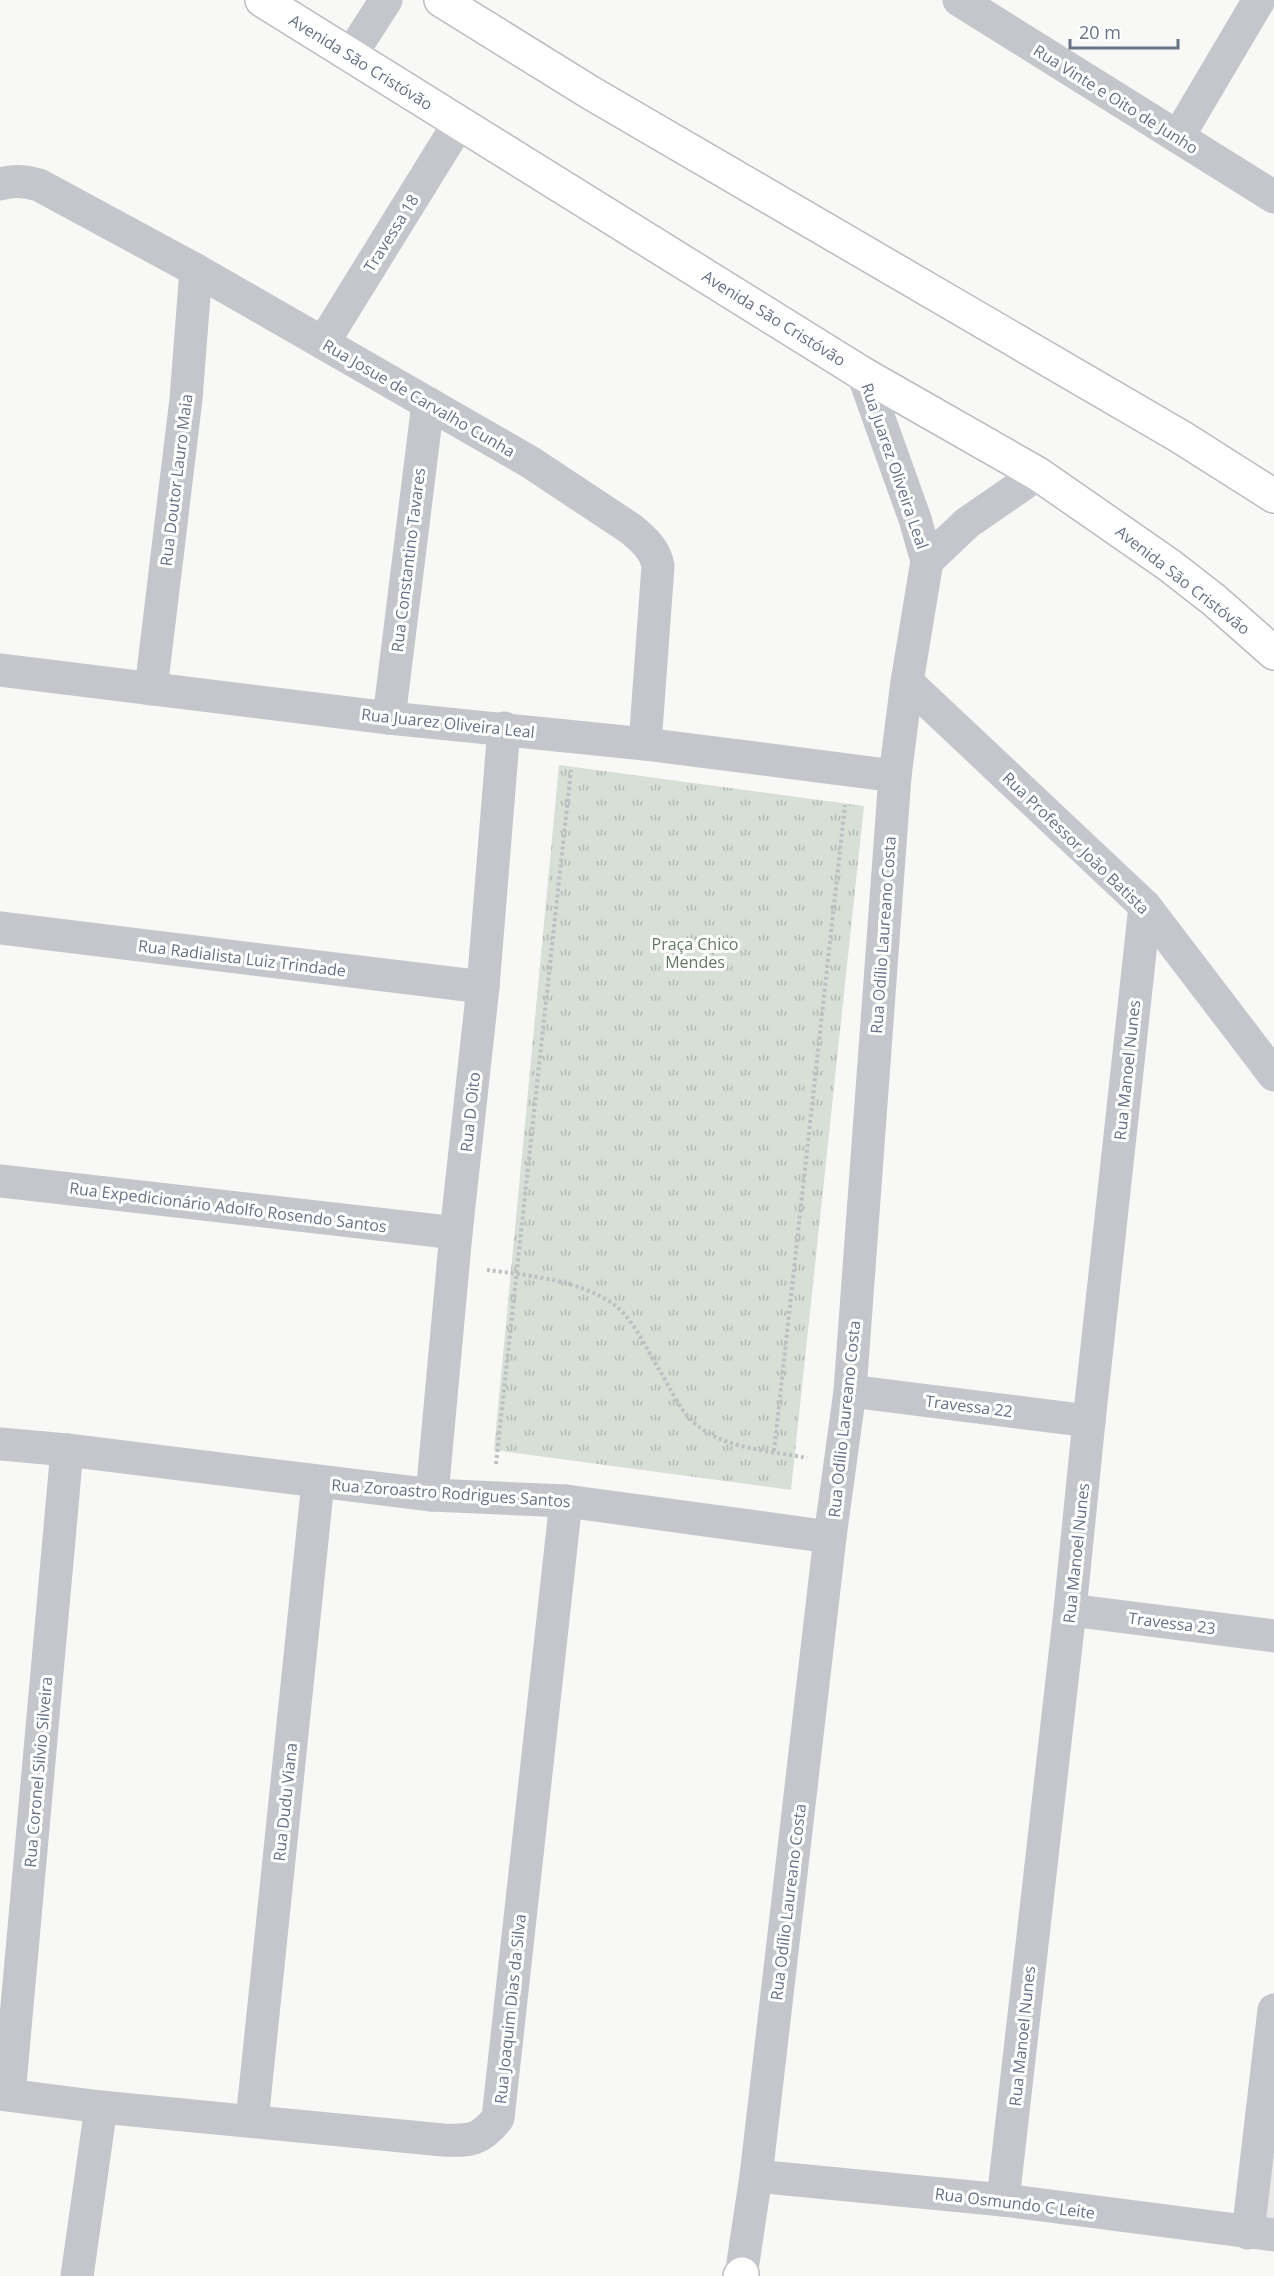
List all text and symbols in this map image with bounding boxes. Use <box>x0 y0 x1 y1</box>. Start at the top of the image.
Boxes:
street label: Avenida São Cristóvão <box>285 9 437 115</box>
scale bar <box>1070 12 1178 50</box>
text: 20 m <box>1079 20 1121 44</box>
street label: Rua Vinte e Oito de Junho <box>1029 39 1203 159</box>
street label: Travessa 18 <box>358 190 424 276</box>
street label: Avenida São Cristóvão <box>698 265 850 371</box>
street label: Rua Josue de Carvalho Cunha <box>319 334 519 462</box>
street label: Rua Juarez Oliveira Leal <box>856 380 934 552</box>
street label: Rua Doutor Lauro Maia <box>155 393 197 567</box>
street label: Rua Constantino Tavares <box>386 467 430 653</box>
street label: Avenida São Cristóvão <box>1111 520 1255 640</box>
street label: Rua Juarez Oliveira Leal <box>360 703 536 743</box>
street label: Rua Professor João Batista <box>998 767 1154 919</box>
street label: Rua Odílio Laureano Costa <box>865 836 901 1034</box>
park label: Praça Chico Mendes <box>652 933 738 973</box>
street label: Rua Radialista Luiz Trindade <box>137 934 347 982</box>
street label: Rua Manoel Nunes <box>1109 999 1145 1141</box>
street label: Rua D Oito <box>455 1071 485 1153</box>
street label: Rua Expedicionário Adolfo Rosendo Santos <box>68 1177 388 1237</box>
street label: Rua Odílio Laureano Costa <box>823 1319 865 1519</box>
street label: Travessa 22 <box>924 1390 1014 1422</box>
street label: Rua Zoroastro Rodrigues Santos <box>331 1474 571 1512</box>
street label: Rua Manoel Nunes <box>1058 1482 1094 1624</box>
street label: Travessa 23 <box>1127 1607 1217 1639</box>
street label: Rua Coronel Silvio Silveira <box>19 1676 57 1868</box>
street label: Rua Dudu Viana <box>268 1742 302 1862</box>
street label: Rua Odílio Laureano Costa <box>765 1802 811 2002</box>
street label: Rua Joaquim Dias da Silva <box>489 1913 531 2105</box>
street label: Rua Manoel Nunes <box>1004 1965 1040 2107</box>
street label: Rua Osmundo C Leite <box>934 2182 1096 2224</box>

